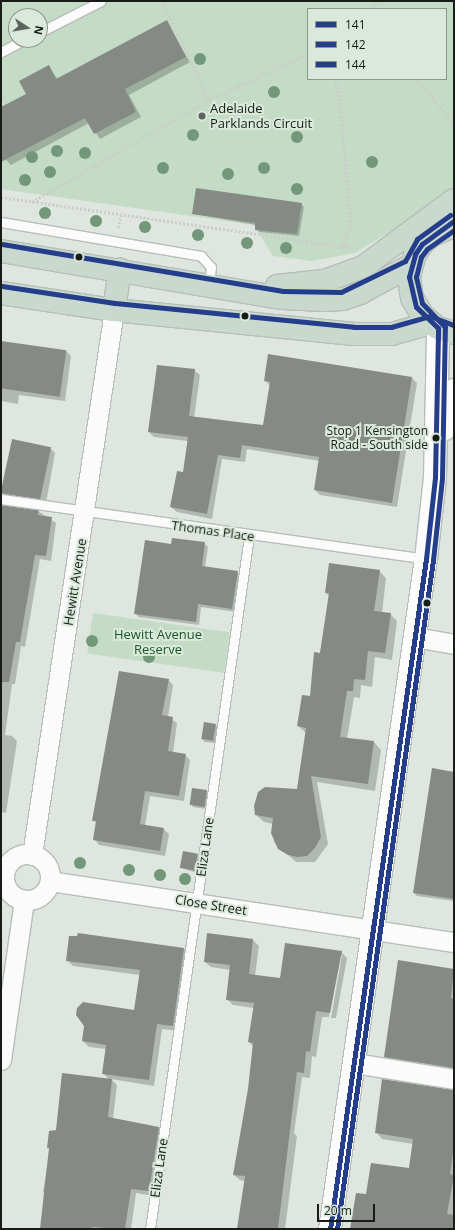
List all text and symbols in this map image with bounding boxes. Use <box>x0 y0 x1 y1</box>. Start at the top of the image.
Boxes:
north arrow <box>8 8 48 48</box>
legend <box>307 8 447 80</box>
text: 141 <box>345 16 366 33</box>
text: N <box>31 24 48 36</box>
text: 142 <box>345 36 366 53</box>
text: 144 <box>345 56 366 73</box>
place label: Adelaide Parklands Circuit <box>210 101 312 132</box>
marker: Adelaide Parklands Circuit <box>197 111 207 121</box>
unlabelled marker <box>74 252 84 262</box>
unlabelled marker <box>240 311 250 321</box>
place label: Stop 1 Kensington Road - South side <box>327 424 428 452</box>
marker: Stop 1 Kensington Road - South side <box>431 433 441 443</box>
street label: Thomas Place <box>171 517 255 545</box>
street label: Hewitt Avenue <box>60 537 90 627</box>
unlabelled marker <box>422 598 432 608</box>
park label: Hewitt Avenue Reserve <box>114 627 202 658</box>
street label: Eliza Lane <box>193 816 217 878</box>
street label: Close Street <box>174 892 248 918</box>
street label: Eliza Lane <box>147 1137 171 1199</box>
scale bar <box>319 1196 377 1222</box>
text: 20 m <box>324 1202 352 1219</box>

